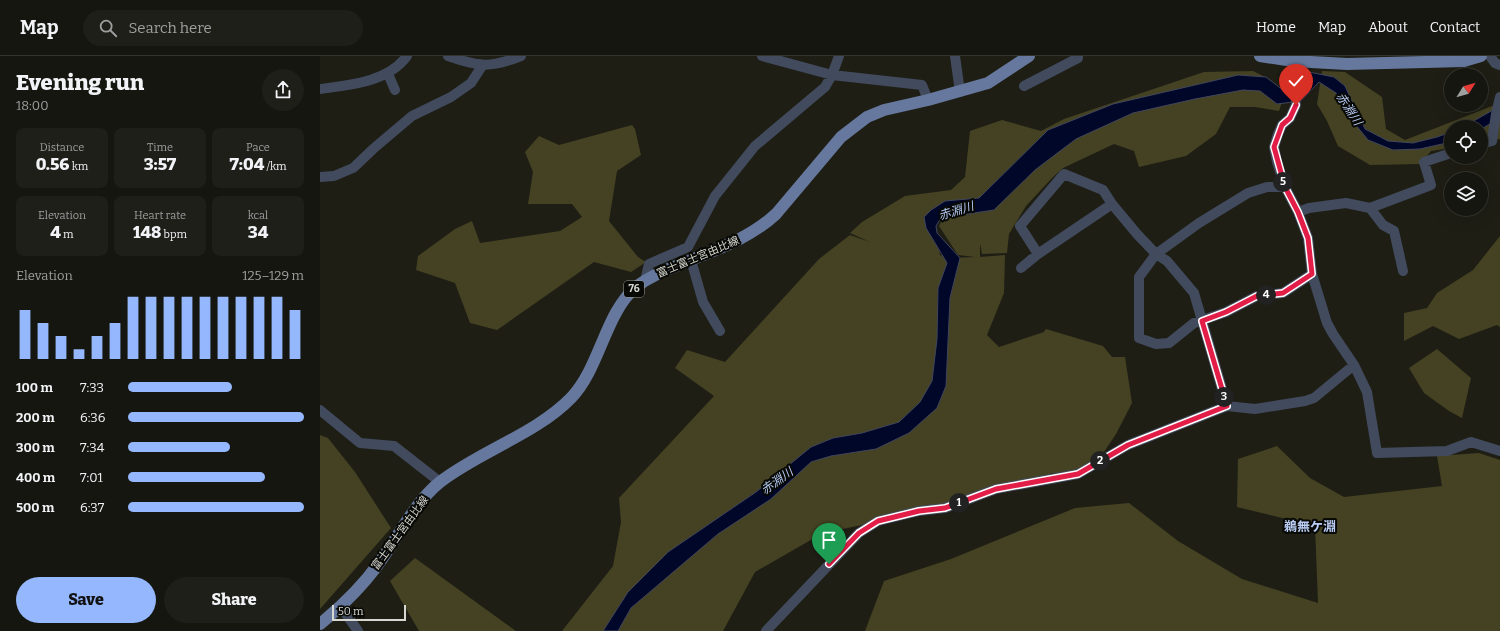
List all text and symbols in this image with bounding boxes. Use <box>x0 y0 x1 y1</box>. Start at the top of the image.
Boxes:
search box <box>83 10 363 46</box>
text: Map <box>20 16 59 39</box>
icon: search <box>97 17 119 39</box>
text: Search here <box>129 19 212 37</box>
text: Home <box>1256 19 1296 36</box>
text: Map <box>1318 19 1346 36</box>
text: About <box>1368 19 1408 36</box>
text: Contact <box>1430 19 1480 36</box>
pin <box>1279 64 1313 105</box>
north arrow <box>1444 68 1488 112</box>
map controls <box>1444 68 1488 216</box>
text: Evening run <box>16 69 144 96</box>
button: share <box>262 69 304 111</box>
icon: check <box>1285 70 1307 92</box>
water label: 赤淵川 <box>1333 90 1366 130</box>
text: 18:00 <box>16 98 49 113</box>
button: locate <box>1444 120 1488 164</box>
text: Distance <box>40 141 84 154</box>
text: Time <box>147 141 173 154</box>
text: Pace <box>246 141 270 154</box>
text: 0.56 <box>36 154 69 175</box>
text: 3:57 <box>144 154 176 175</box>
text: 7:04 <box>229 154 264 175</box>
text: km <box>69 160 88 173</box>
text: /km <box>264 160 287 173</box>
pin: 5 <box>1273 172 1293 192</box>
button: layers <box>1444 172 1488 216</box>
text: 5 <box>1280 175 1286 188</box>
water label: 赤淵川 <box>937 198 977 223</box>
text: Elevation <box>38 209 86 222</box>
text: Heart rate <box>134 209 186 222</box>
text: kcal <box>248 209 268 222</box>
text: 4 <box>50 222 61 243</box>
text: 148 <box>133 222 161 243</box>
text: 34 <box>248 222 268 243</box>
text: m <box>61 228 74 241</box>
text: bpm <box>161 228 187 241</box>
street label: 富士富士宮由比線 <box>655 234 741 280</box>
text: Elevation <box>16 268 73 283</box>
text: 125–129 m <box>242 268 304 283</box>
road number: 76 <box>624 281 644 297</box>
pin: 4 <box>1256 285 1276 305</box>
text: 4 <box>1263 288 1269 301</box>
text: 100 m <box>16 380 53 395</box>
text: 7:33 <box>80 380 104 395</box>
pin: 3 <box>1214 387 1234 407</box>
text: 3 <box>1221 390 1227 403</box>
text: 200 m <box>16 410 55 425</box>
text: 6:36 <box>80 410 105 425</box>
text: 300 m <box>16 440 55 455</box>
text: 7:34 <box>80 440 104 455</box>
pin: 2 <box>1090 451 1110 471</box>
text: 2 <box>1097 454 1103 467</box>
water label: 赤淵川 <box>758 464 797 497</box>
text: 400 m <box>16 470 55 485</box>
text: 7:01 <box>80 470 103 485</box>
pin: 1 <box>949 493 969 513</box>
street label: 富士富士宮由比線 <box>369 494 431 572</box>
text: 1 <box>957 496 961 509</box>
text: 500 m <box>16 500 54 515</box>
text: 6:37 <box>80 500 104 515</box>
district label: 鵜無ケ淵 <box>1284 519 1336 534</box>
pin <box>812 523 846 564</box>
icon: arrive <box>818 529 840 551</box>
button: Save <box>16 577 156 623</box>
button: Share <box>164 577 304 623</box>
scale bar <box>332 603 406 622</box>
text: 50 m <box>338 605 364 618</box>

